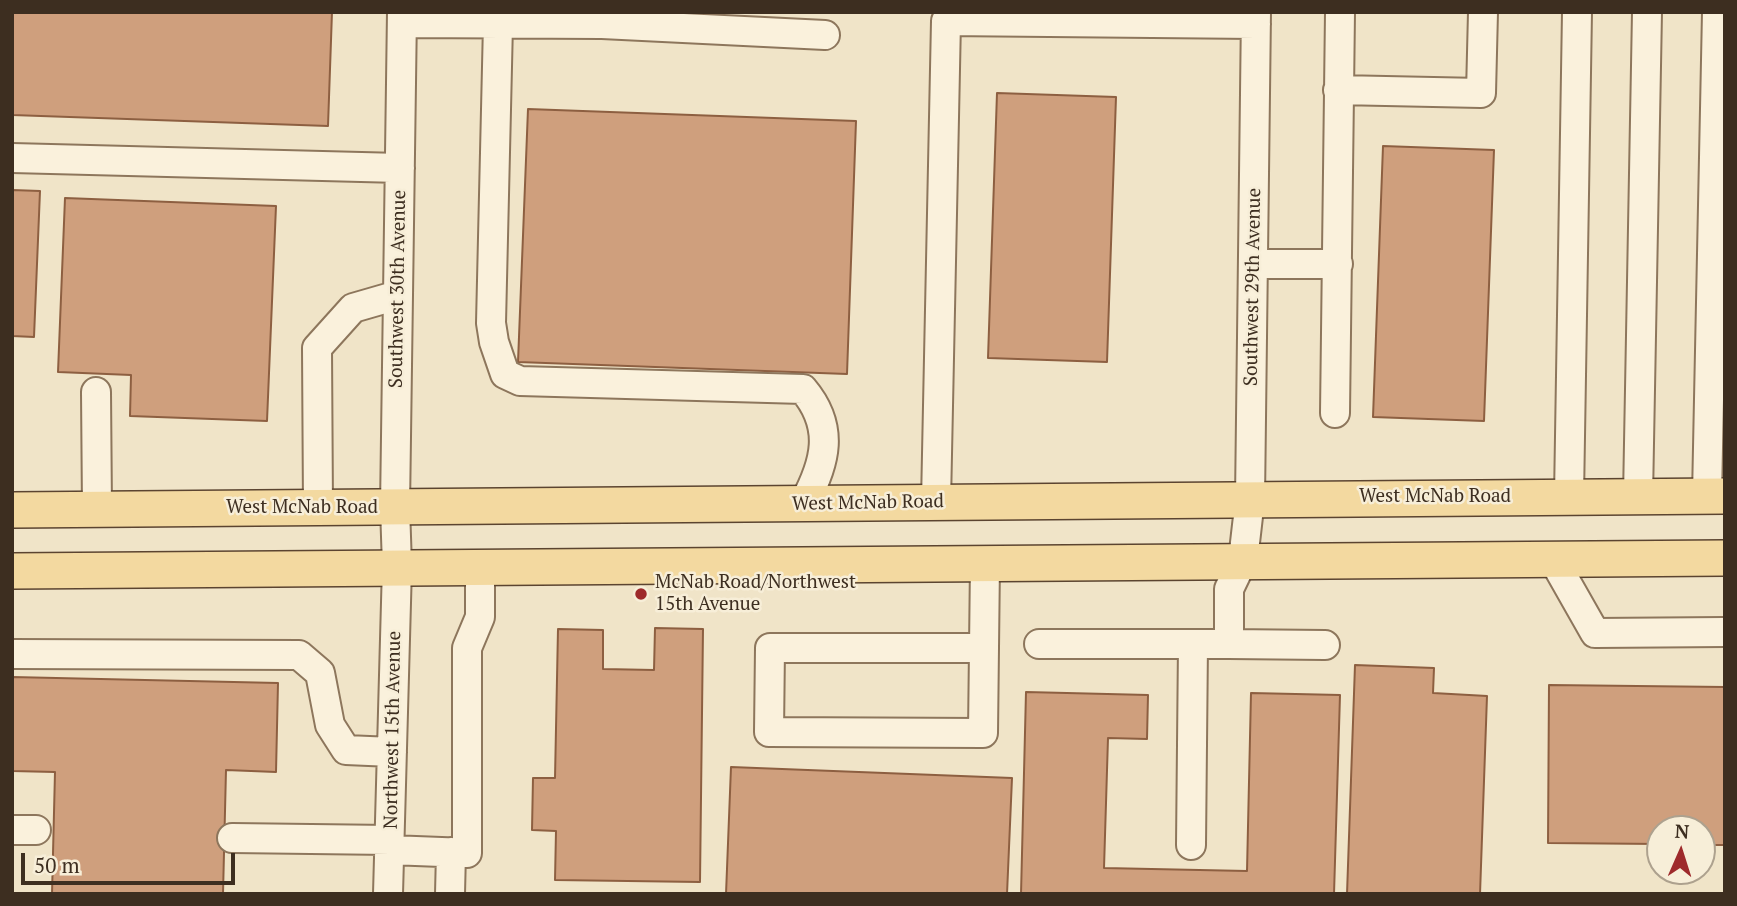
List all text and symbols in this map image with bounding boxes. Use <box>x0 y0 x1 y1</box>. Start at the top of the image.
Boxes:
street label: Southwest 29th Avenue <box>1240 188 1266 386</box>
street label: Southwest 30th Avenue <box>385 190 411 388</box>
street label: West McNab Road <box>1359 486 1511 508</box>
street label: West McNab Road <box>792 490 944 516</box>
street label: West McNab Road <box>226 497 378 519</box>
place label: McNab Road/Northwest 15th Avenue <box>655 572 856 616</box>
marker: McNab Road/Northwest 15th Avenue <box>633 586 649 602</box>
street label: Northwest 15th Avenue <box>380 631 406 829</box>
north arrow <box>1646 815 1716 885</box>
text: N <box>1674 818 1690 843</box>
scale bar <box>24 839 238 883</box>
text: 50 m <box>34 851 80 879</box>

